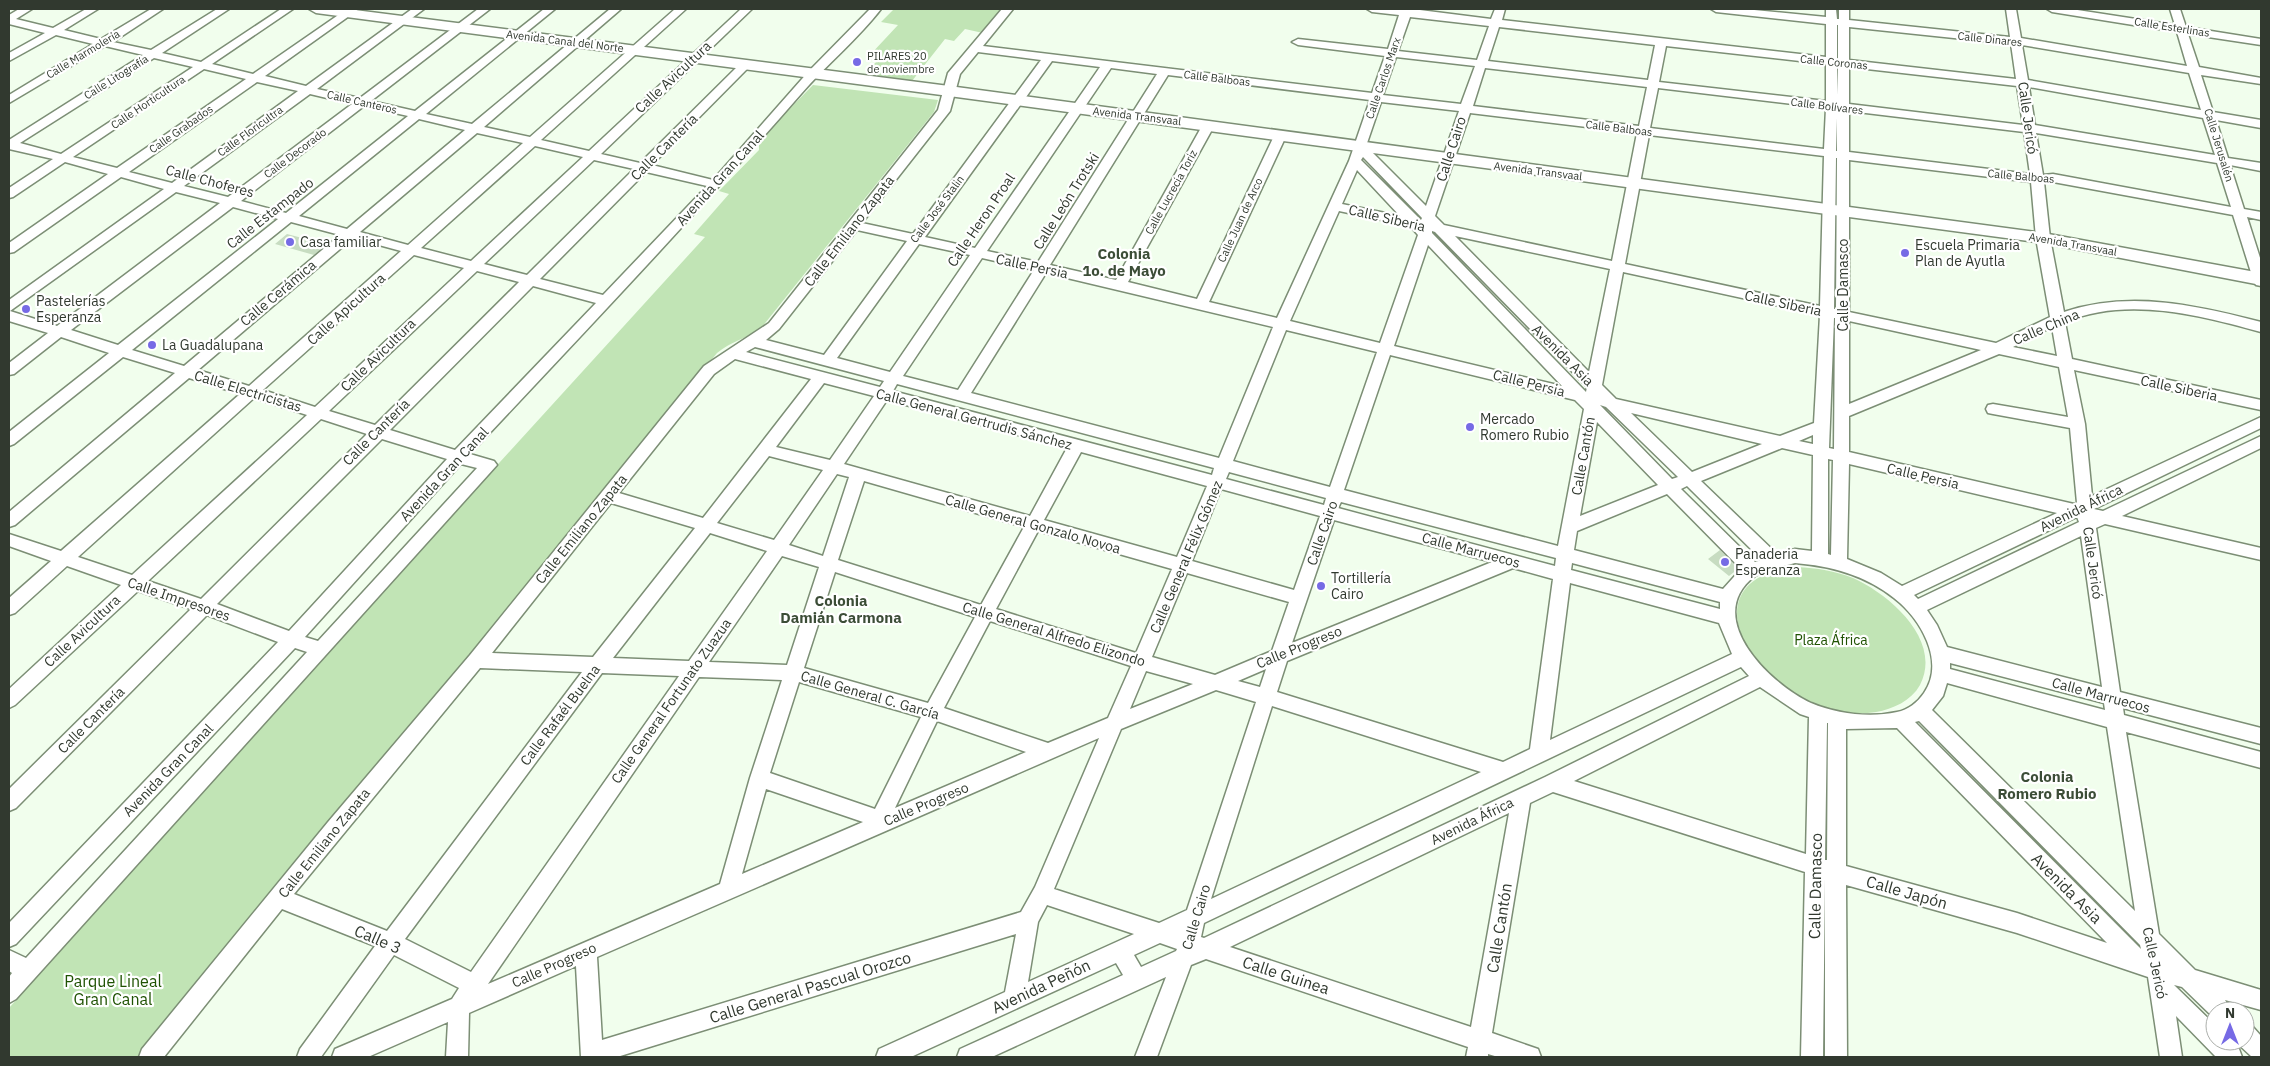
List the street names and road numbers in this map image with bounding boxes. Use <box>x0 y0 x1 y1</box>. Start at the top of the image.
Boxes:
street label: Calle Esterlinas <box>2133 14 2211 40</box>
street label: Calle Marmolería <box>44 26 123 82</box>
street label: Avenida Canal del Norte <box>505 27 625 55</box>
street label: Calle Dinares <box>1957 29 2023 49</box>
street label: Calle Carlos Marx <box>1362 35 1404 121</box>
street label: Calle Avicultura <box>631 37 715 117</box>
street label: Calle Coronas <box>1800 51 1868 73</box>
street label: Calle Litografía <box>81 52 151 102</box>
street label: Calle Balboas <box>1183 67 1251 89</box>
street label: Calle Horticultura <box>108 72 188 132</box>
street label: Calle Jericó <box>2014 81 2042 156</box>
street label: Calle Canteros <box>326 87 398 117</box>
street label: Calle Bolívares <box>1790 95 1864 117</box>
street label: Calle Grabados <box>146 102 216 156</box>
street label: Calle Floricultra <box>214 102 286 160</box>
street label: Avenida Transvaal <box>1092 104 1182 128</box>
street label: Calle Jerusalén <box>2201 107 2237 183</box>
street label: Calle Cantería <box>627 109 702 184</box>
street label: Calle Cairo <box>1432 114 1470 184</box>
street label: Calle Balboas <box>1585 117 1653 139</box>
street label: Calle Decorado <box>261 125 329 181</box>
street label: Avenida Gran Canal <box>672 126 768 230</box>
street label: Calle Lucrecia Toriz <box>1142 147 1200 237</box>
street label: Calle León Trotski <box>1029 149 1103 253</box>
street label: Avenida Transvaal <box>1493 159 1583 183</box>
street label: Calle Choferes <box>164 161 256 201</box>
street label: Calle Balboas <box>1987 166 2055 186</box>
street label: Calle Heron Proal <box>943 170 1019 270</box>
street label: Calle Emiliano Zapata <box>800 171 898 290</box>
street label: Calle José Stalin <box>907 172 967 246</box>
street label: Calle Estampado <box>223 173 317 253</box>
street label: Calle Juan de Arco <box>1214 176 1266 264</box>
street label: Calle Siberia <box>1347 200 1428 236</box>
street label: Avenida Transvaal <box>2028 229 2118 259</box>
street label: Calle Damasco <box>1834 238 1852 331</box>
street label: Calle Persia <box>994 250 1070 283</box>
street label: Calle Cerámica <box>236 256 320 330</box>
street label: Calle Apicultura <box>303 269 389 349</box>
street label: Calle Siberia <box>1743 286 1824 320</box>
street label: Calle China <box>2010 305 2082 349</box>
street label: Calle Avicultura <box>337 314 420 395</box>
street label: Avenida Asia <box>1528 320 1598 390</box>
street label: Calle Persia <box>1491 365 1567 401</box>
street label: Calle Electricistas <box>192 366 304 416</box>
street label: Calle Siberia <box>2139 371 2220 405</box>
street label: Calle General Gertrudis Sánchez <box>874 384 1075 454</box>
street label: Calle Cantería <box>339 394 414 469</box>
street label: Calle Cantón <box>1567 415 1599 497</box>
street label: Avenida Gran Canal <box>396 423 492 525</box>
street label: Calle Persia <box>1885 459 1961 493</box>
street label: Calle Emiliano Zapata <box>531 470 631 588</box>
street label: Calle General Félix Gómez <box>1146 477 1227 636</box>
street label: Avenida África <box>2036 479 2126 536</box>
street label: Calle General Gonzalo Novoa <box>943 490 1123 558</box>
street label: Calle Cairo <box>1303 498 1342 568</box>
street label: Calle Jericó <box>2079 526 2107 601</box>
street label: Calle Marruecos <box>1420 528 1522 572</box>
street label: Calle Impresores <box>125 573 233 625</box>
street label: Calle Avicultura <box>40 591 124 671</box>
street label: Calle General Alfredo Elizondo <box>960 598 1148 670</box>
street label: Calle General Fortunato Zuazua <box>607 614 735 787</box>
street label: Calle Progreso <box>1254 622 1345 672</box>
street label: Calle Rafaél Buelna <box>516 661 604 769</box>
street label: Calle General C. García <box>799 667 942 724</box>
street label: Calle Marruecos <box>2050 673 2152 717</box>
street label: Calle Cantería <box>54 682 129 757</box>
street label: Avenida Gran Canal <box>119 720 217 820</box>
street label: Calle Progreso <box>881 778 971 830</box>
street label: Calle Emiliano Zapata <box>274 784 374 902</box>
street label: Avenida África <box>1427 792 1517 849</box>
street label: Calle Damasco <box>1804 833 1826 939</box>
street label: Avenida Asia <box>2027 848 2107 928</box>
street label: Calle Japón <box>1864 871 1950 913</box>
street label: Calle Cairo <box>1178 882 1214 952</box>
street label: Calle Cantón <box>1482 882 1516 974</box>
street label: Calle 3 <box>351 920 405 958</box>
street label: Calle Jericó <box>2139 925 2171 1001</box>
street label: Calle Progreso <box>509 938 599 992</box>
street label: Calle General Pascual Orozco <box>707 947 913 1027</box>
street label: Calle Guinea <box>1240 952 1332 999</box>
street label: Avenida Peñón <box>989 954 1093 1018</box>

